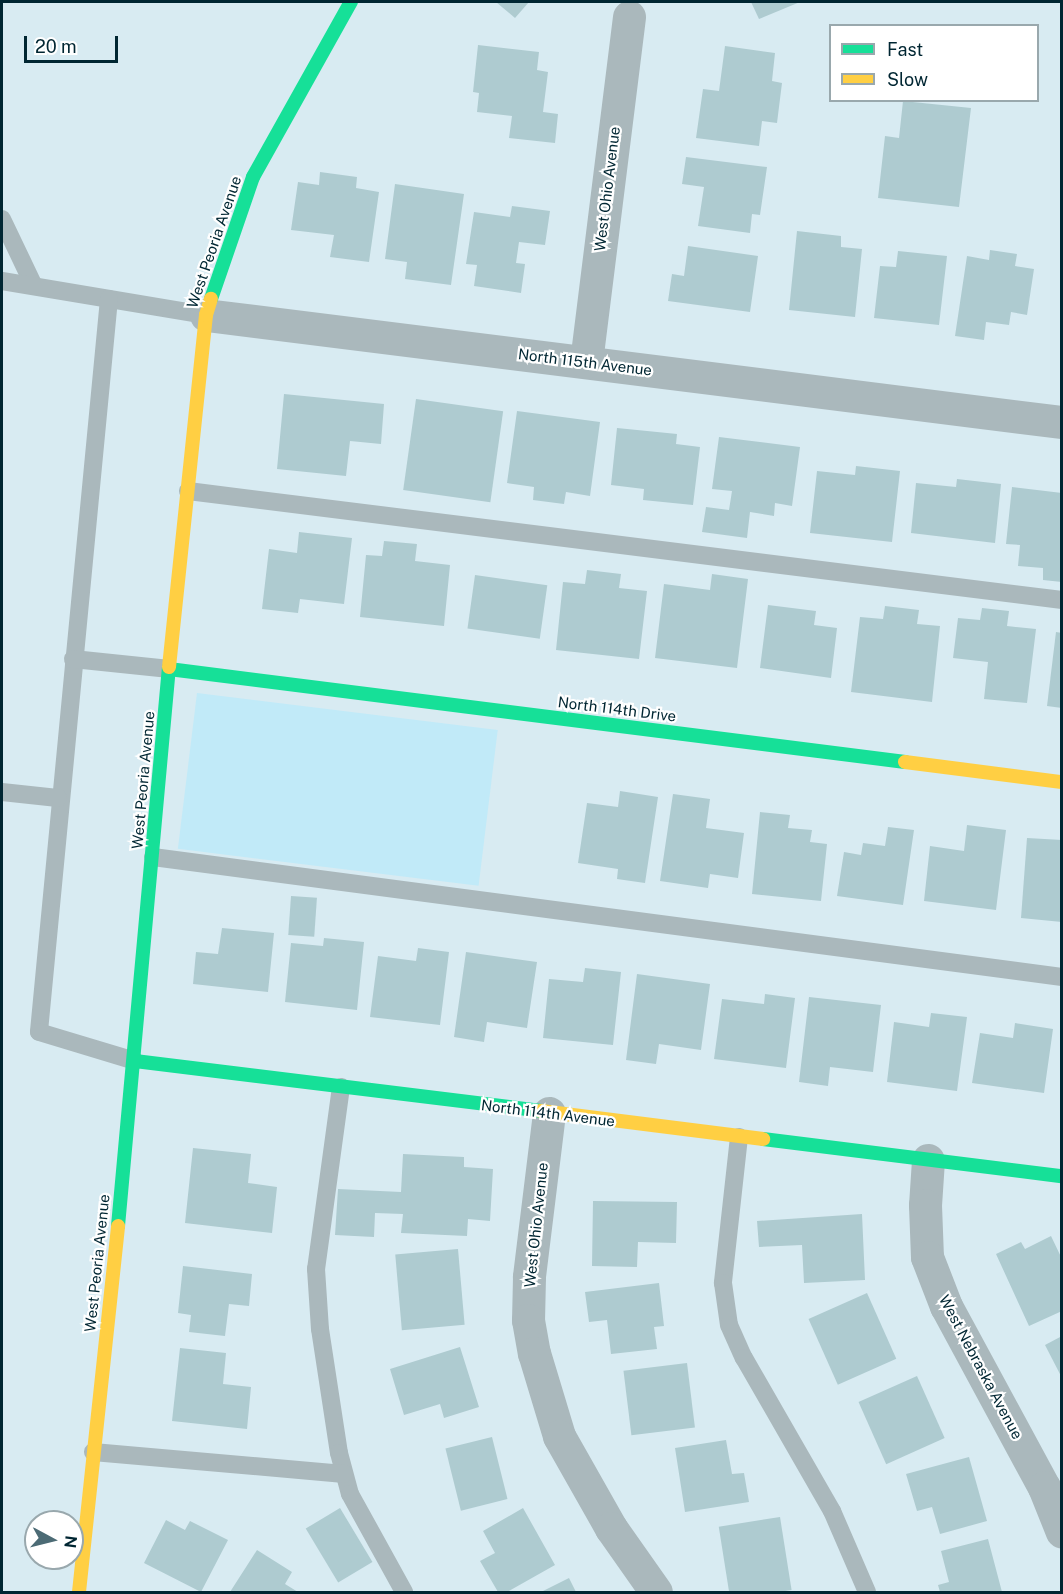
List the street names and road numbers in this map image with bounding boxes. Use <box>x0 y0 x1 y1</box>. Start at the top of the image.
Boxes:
street label: West Ohio Avenue <box>590 125 624 253</box>
street label: West Peoria Avenue <box>183 174 245 310</box>
street label: North 115th Avenue <box>517 345 653 379</box>
street label: North 114th Drive <box>557 693 677 725</box>
street label: West Peoria Avenue <box>128 710 158 850</box>
street label: North 114th Avenue <box>480 1096 616 1130</box>
street label: West Ohio Avenue <box>520 1161 552 1289</box>
street label: West Peoria Avenue <box>81 1193 113 1333</box>
street label: West Nebraska Avenue <box>935 1292 1027 1442</box>

